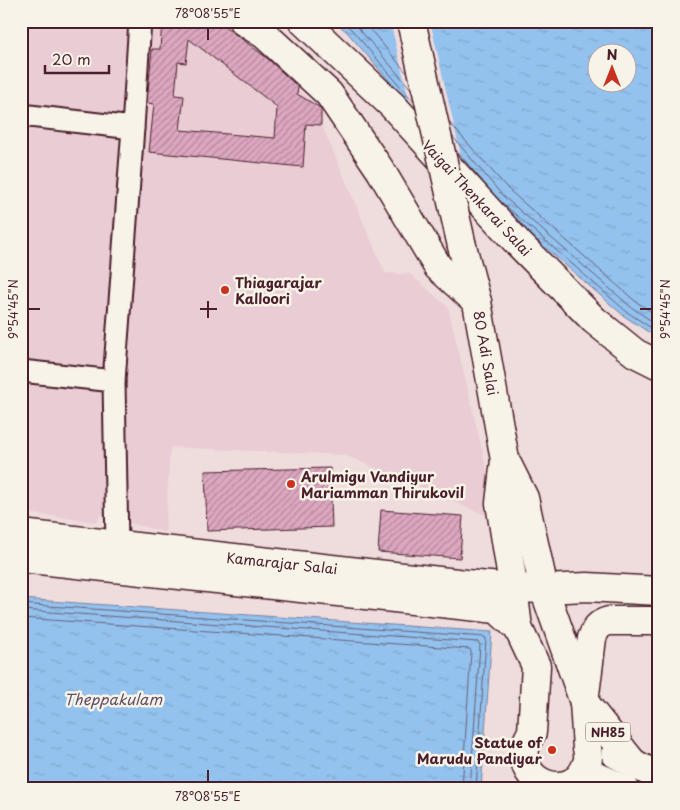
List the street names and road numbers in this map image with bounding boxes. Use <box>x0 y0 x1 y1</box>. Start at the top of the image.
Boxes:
street label: Vaigai Thenkarai Salai <box>417 135 537 261</box>
street label: 80 Adi Salai <box>468 309 504 397</box>
street label: Kamarajar Salai <box>225 547 339 579</box>
road number: NH85 <box>586 722 630 742</box>

